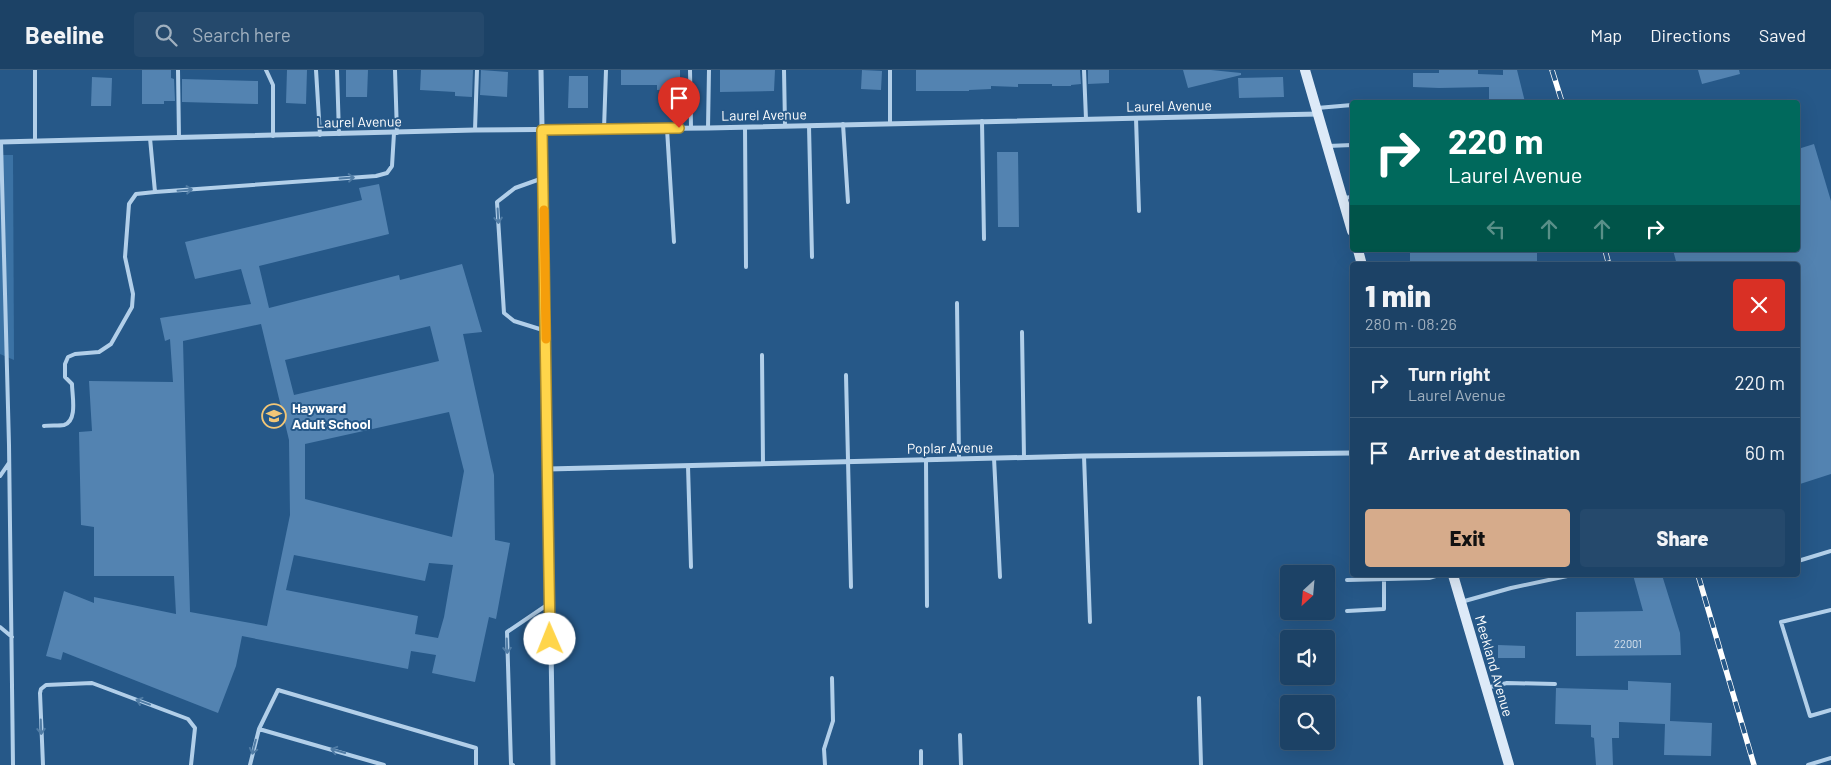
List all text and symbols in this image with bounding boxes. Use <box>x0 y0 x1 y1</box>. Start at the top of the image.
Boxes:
search box <box>134 12 484 57</box>
text: Beeline <box>25 20 104 49</box>
icon: search <box>152 21 180 49</box>
text: Search here <box>192 23 291 46</box>
text: Map <box>1590 24 1622 46</box>
text: Directions <box>1650 24 1731 46</box>
text: Saved <box>1759 24 1806 46</box>
pin <box>658 77 700 128</box>
icon: arrive <box>665 84 693 112</box>
street label: Laurel Avenue <box>1126 96 1212 115</box>
street label: Laurel Avenue <box>721 105 807 124</box>
street label: Laurel Avenue <box>316 112 402 131</box>
text: 220 m <box>1448 119 1543 161</box>
icon: right <box>1365 120 1430 185</box>
text: Laurel Avenue <box>1448 161 1583 187</box>
one-way arrow <box>338 173 354 183</box>
one-way arrow <box>176 186 192 195</box>
one-way arrow <box>494 208 503 224</box>
icon: left <box>1482 215 1510 243</box>
icon: ahead <box>1535 215 1563 243</box>
icon: ahead <box>1588 215 1616 243</box>
icon: right <box>1641 215 1669 243</box>
text: 1 min <box>1365 277 1431 313</box>
button: close <box>1733 279 1785 331</box>
text: 280 m · 08:26 <box>1365 314 1457 333</box>
text: Turn right <box>1408 362 1490 385</box>
icon: right <box>1365 369 1393 397</box>
text: 220 m <box>1734 371 1785 394</box>
text: Laurel Avenue <box>1408 385 1506 404</box>
place label: Hayward Adult School <box>292 399 371 432</box>
school or university icon: Hayward Adult School <box>261 403 287 429</box>
street label: Poplar Avenue <box>907 438 993 457</box>
icon: arrive <box>1365 439 1393 467</box>
text: Arrive at destination <box>1408 441 1580 464</box>
text: 60 m <box>1745 441 1785 464</box>
button: Exit <box>1365 509 1570 567</box>
button: Share <box>1580 509 1785 567</box>
north arrow <box>1280 565 1335 620</box>
map controls <box>1280 565 1335 750</box>
position arrow <box>523 612 575 664</box>
street label: Meekland Avenue <box>1472 613 1517 719</box>
button: sound <box>1280 630 1335 685</box>
house number: 22001 <box>1614 637 1642 650</box>
one-way arrow <box>502 638 512 654</box>
button: search <box>1280 695 1335 750</box>
one-way arrow <box>135 697 151 706</box>
one-way arrow <box>37 718 46 734</box>
one-way arrow <box>249 738 258 754</box>
one-way arrow <box>330 746 346 756</box>

